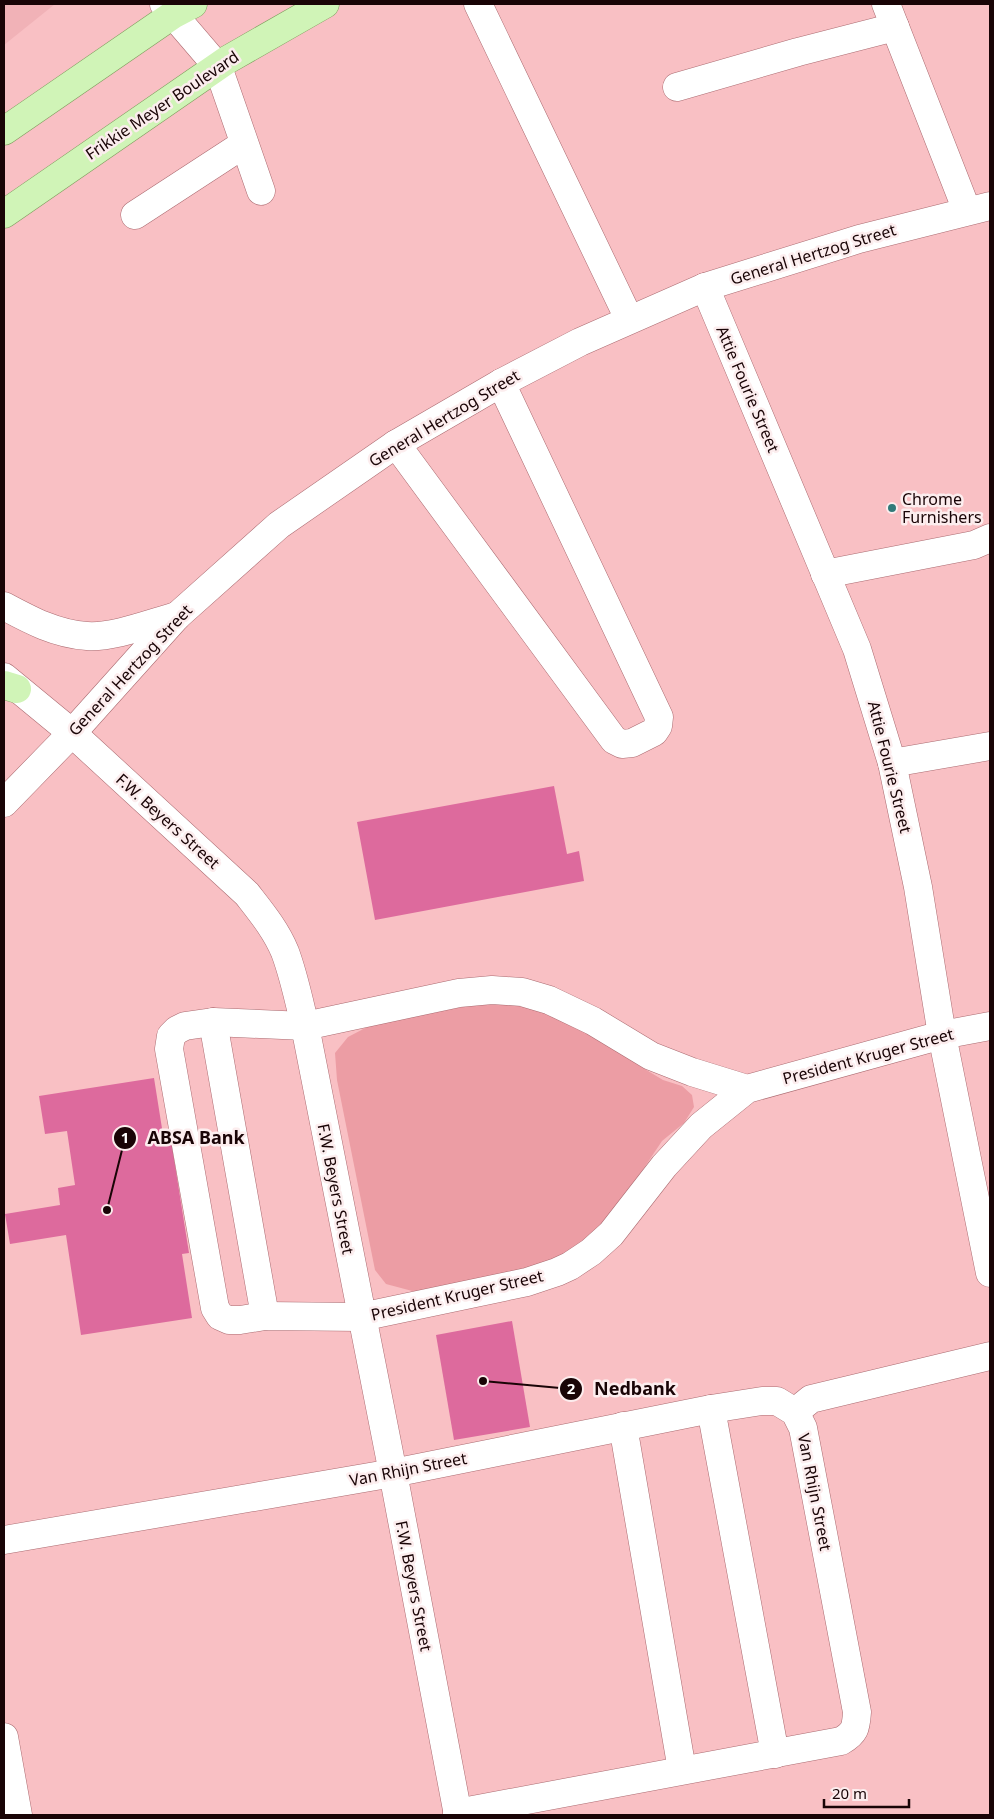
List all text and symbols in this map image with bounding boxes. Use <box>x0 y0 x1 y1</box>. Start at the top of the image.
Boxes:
street label: Frikkie Meyer Boulevard <box>81 45 243 165</box>
street label: General Hertzog Street <box>727 218 899 290</box>
street label: Attie Fourie Street <box>711 322 785 456</box>
street label: General Hertzog Street <box>364 364 524 472</box>
place label: Chrome Furnishers <box>902 488 982 528</box>
marker: Chrome Furnishers <box>886 502 898 514</box>
street label: General Hertzog Street <box>63 599 197 741</box>
street label: Attie Fourie Street <box>863 699 917 836</box>
street label: F.W. Beyers Street <box>111 768 225 874</box>
street label: President Kruger Street <box>780 1023 956 1089</box>
callout: ABSA Bank <box>112 1121 254 1154</box>
street label: F.W. Beyers Street <box>313 1122 359 1256</box>
text: ABSA Bank <box>147 1125 245 1149</box>
text: 1 <box>121 1127 129 1147</box>
street label: President Kruger Street <box>369 1264 546 1326</box>
callout: Nedbank <box>559 1372 686 1405</box>
text: Nedbank <box>594 1376 677 1400</box>
text: 2 <box>567 1378 576 1398</box>
street label: Van Rhijn Street <box>793 1431 837 1553</box>
street label: Van Rhijn Street <box>347 1447 469 1491</box>
street label: F.W. Beyers Street <box>391 1519 437 1653</box>
scale bar <box>824 1776 909 1808</box>
text: 20 m <box>832 1783 867 1803</box>

